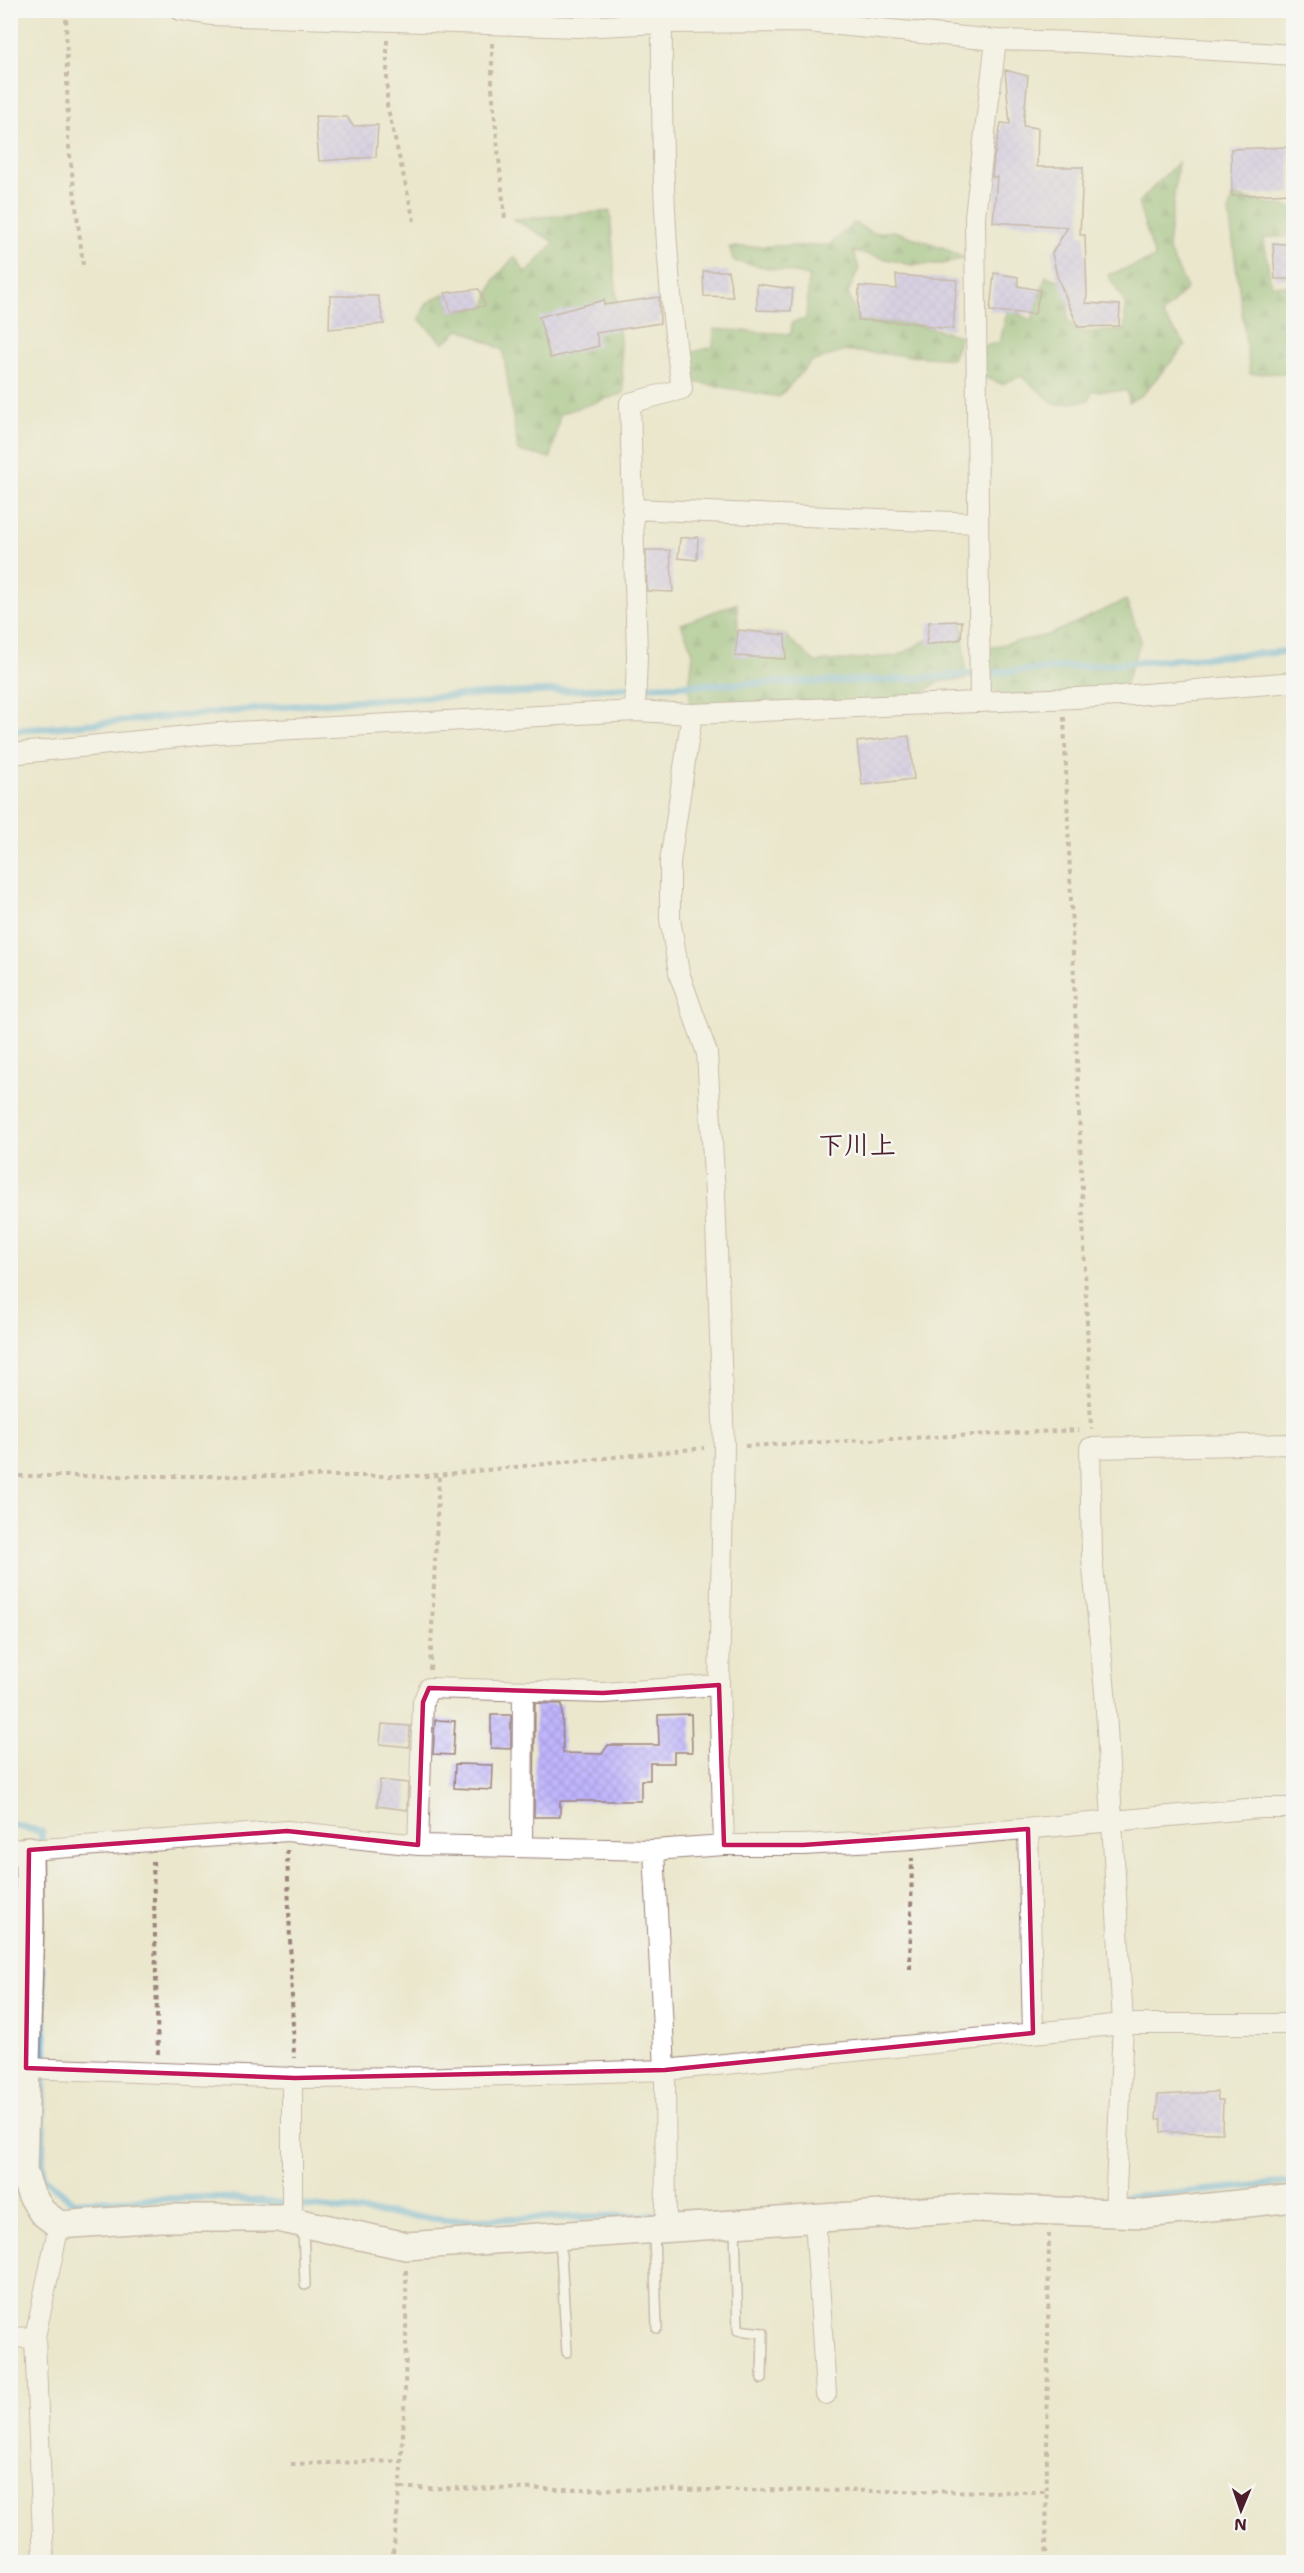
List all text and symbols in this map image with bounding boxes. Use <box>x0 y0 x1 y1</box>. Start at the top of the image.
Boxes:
district label: 下川上 <box>818 1127 896 1162</box>
north arrow <box>1211 2480 1271 2540</box>
text: N <box>1234 2514 1247 2535</box>

